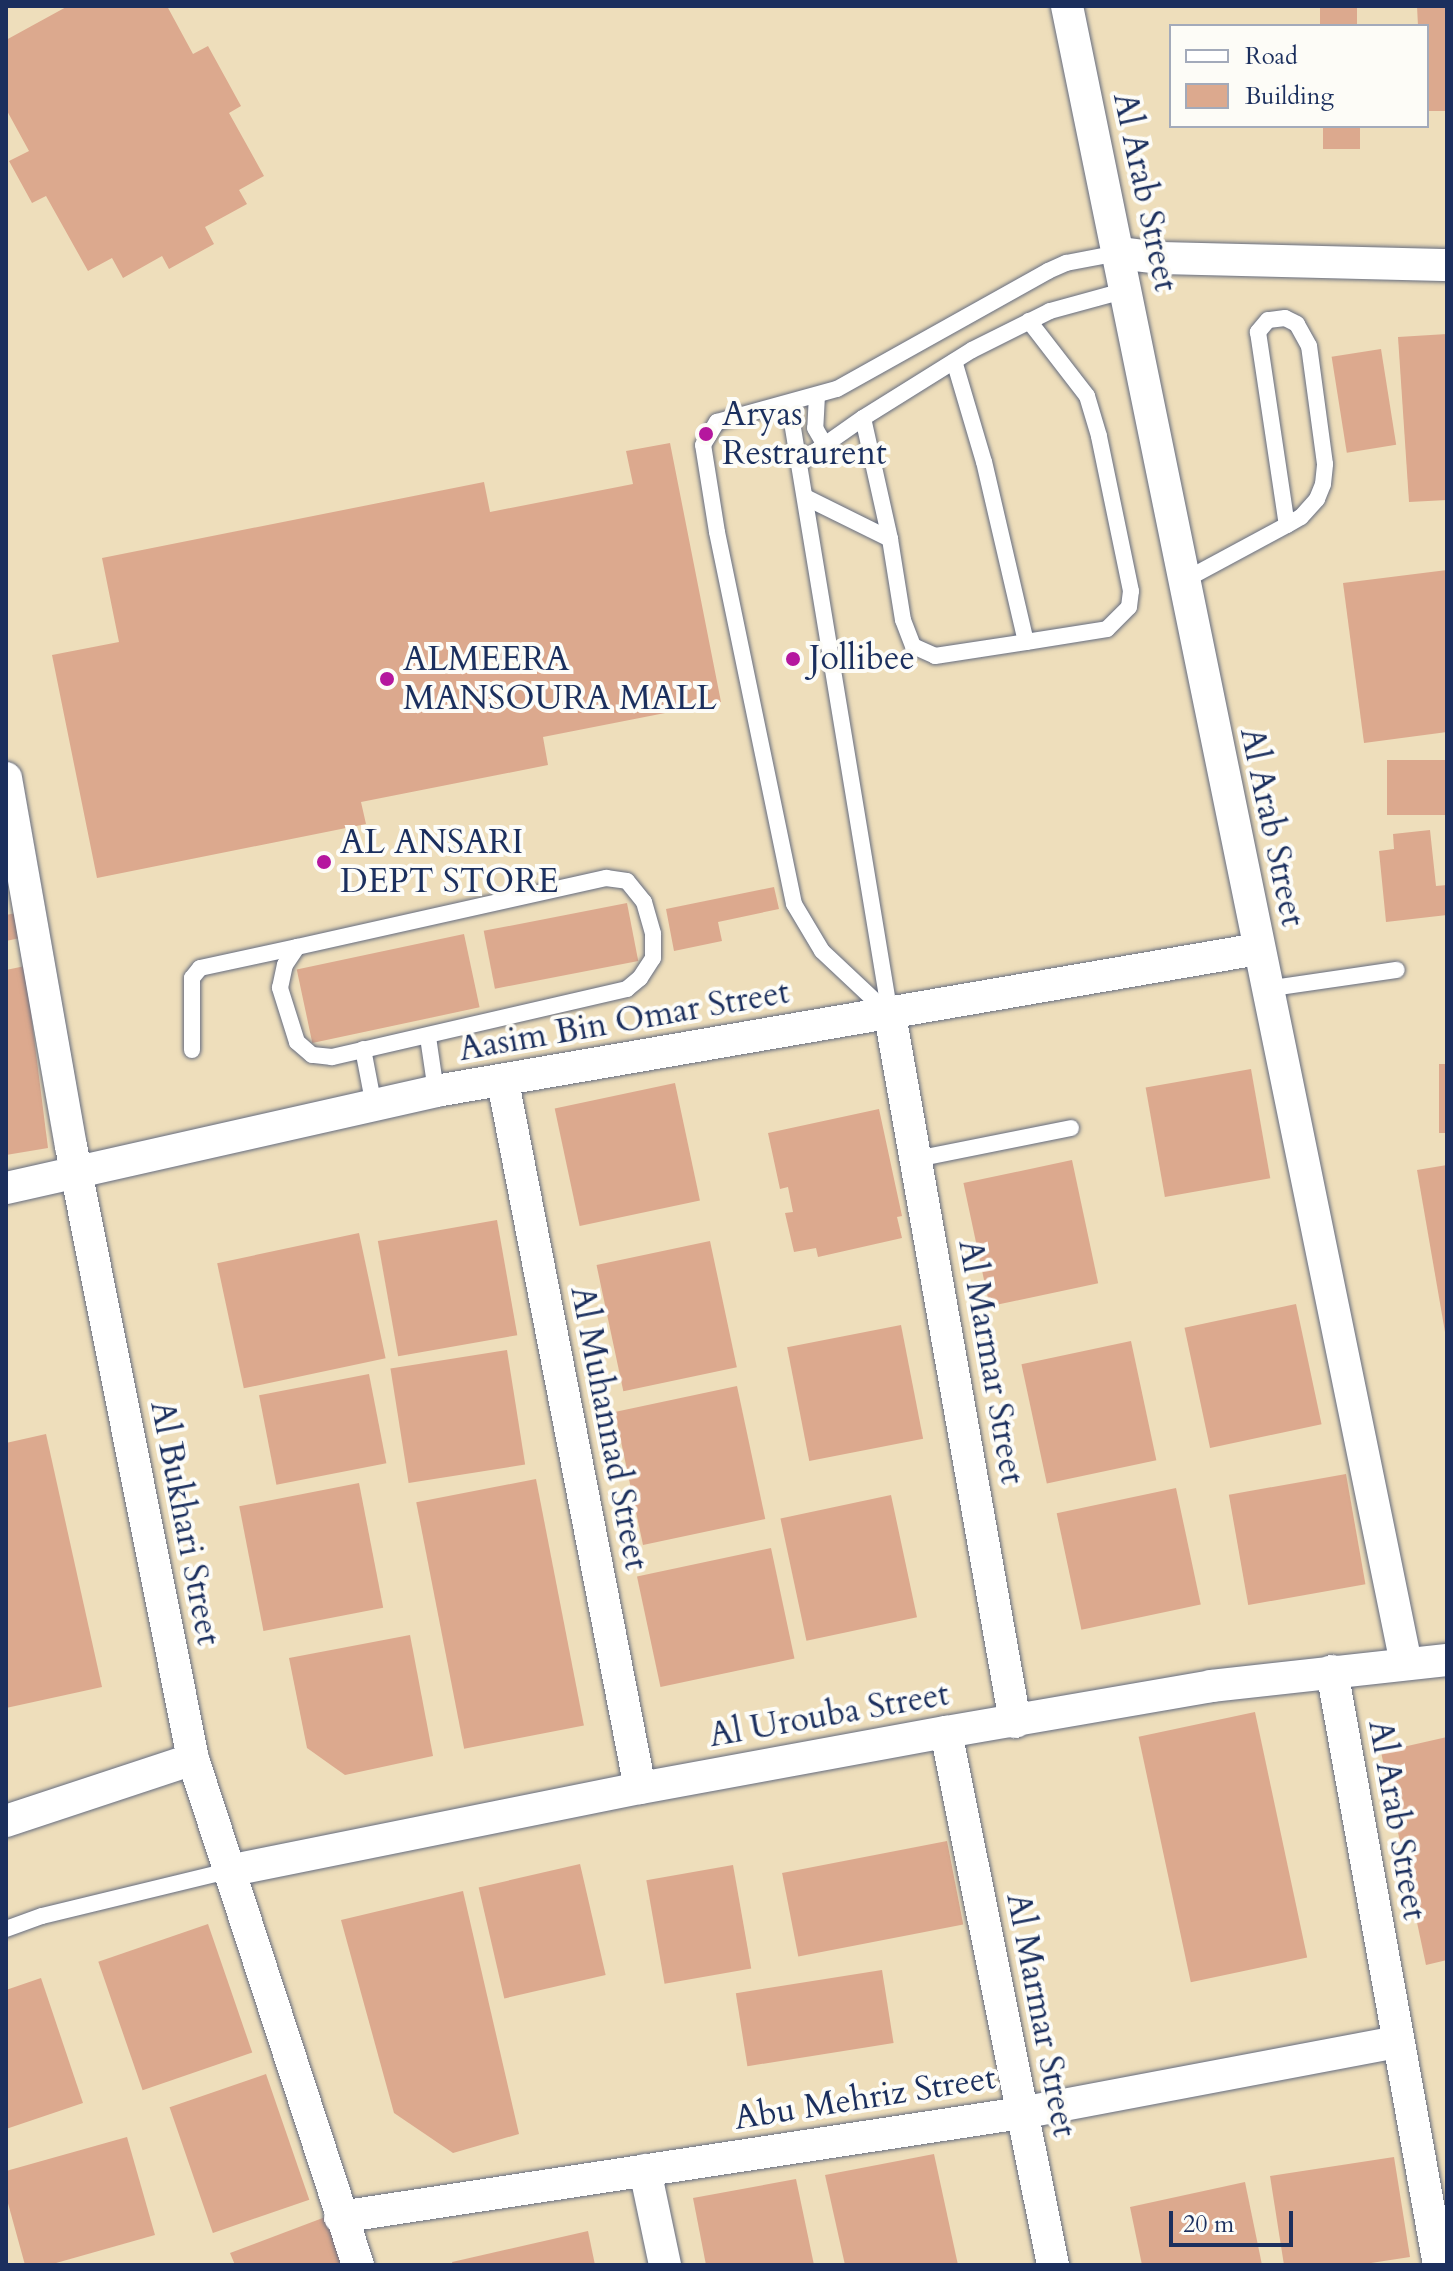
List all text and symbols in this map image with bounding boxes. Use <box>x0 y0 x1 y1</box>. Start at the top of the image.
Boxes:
legend <box>1169 24 1429 128</box>
text: Road <box>1245 40 1298 73</box>
text: Building <box>1245 80 1334 113</box>
street label: Al Arab Street <box>1104 89 1186 295</box>
place label: Aryas Restraurent <box>722 394 887 474</box>
marker: Aryas Restraurent <box>697 425 715 443</box>
place label: ALMEERA MANSOURA MALL <box>403 639 717 718</box>
place label: Jollibee <box>809 639 915 679</box>
marker: Jollibee <box>784 650 802 668</box>
marker: ALMEERA MANSOURA MALL <box>378 670 396 688</box>
street label: Al Arab Street <box>1231 724 1313 930</box>
place label: AL ANSARI DEPT STORE <box>340 822 559 902</box>
marker: AL ANSARI DEPT STORE <box>315 853 333 871</box>
street label: Aasim Bin Omar Street <box>456 972 792 1070</box>
street label: Al Marmar Street <box>949 1236 1033 1488</box>
street label: Al Muhannad Street <box>561 1283 657 1573</box>
street label: Al Bukhari Street <box>141 1397 229 1649</box>
street label: Al Urouba Street <box>706 1674 952 1756</box>
street label: Al Arab Street <box>1359 1717 1435 1923</box>
street label: Al Marmar Street <box>997 1889 1085 2141</box>
street label: Abu Mehriz Street <box>731 2057 999 2139</box>
scale bar <box>1173 2195 1297 2245</box>
text: 20 m <box>1183 2208 1234 2241</box>

